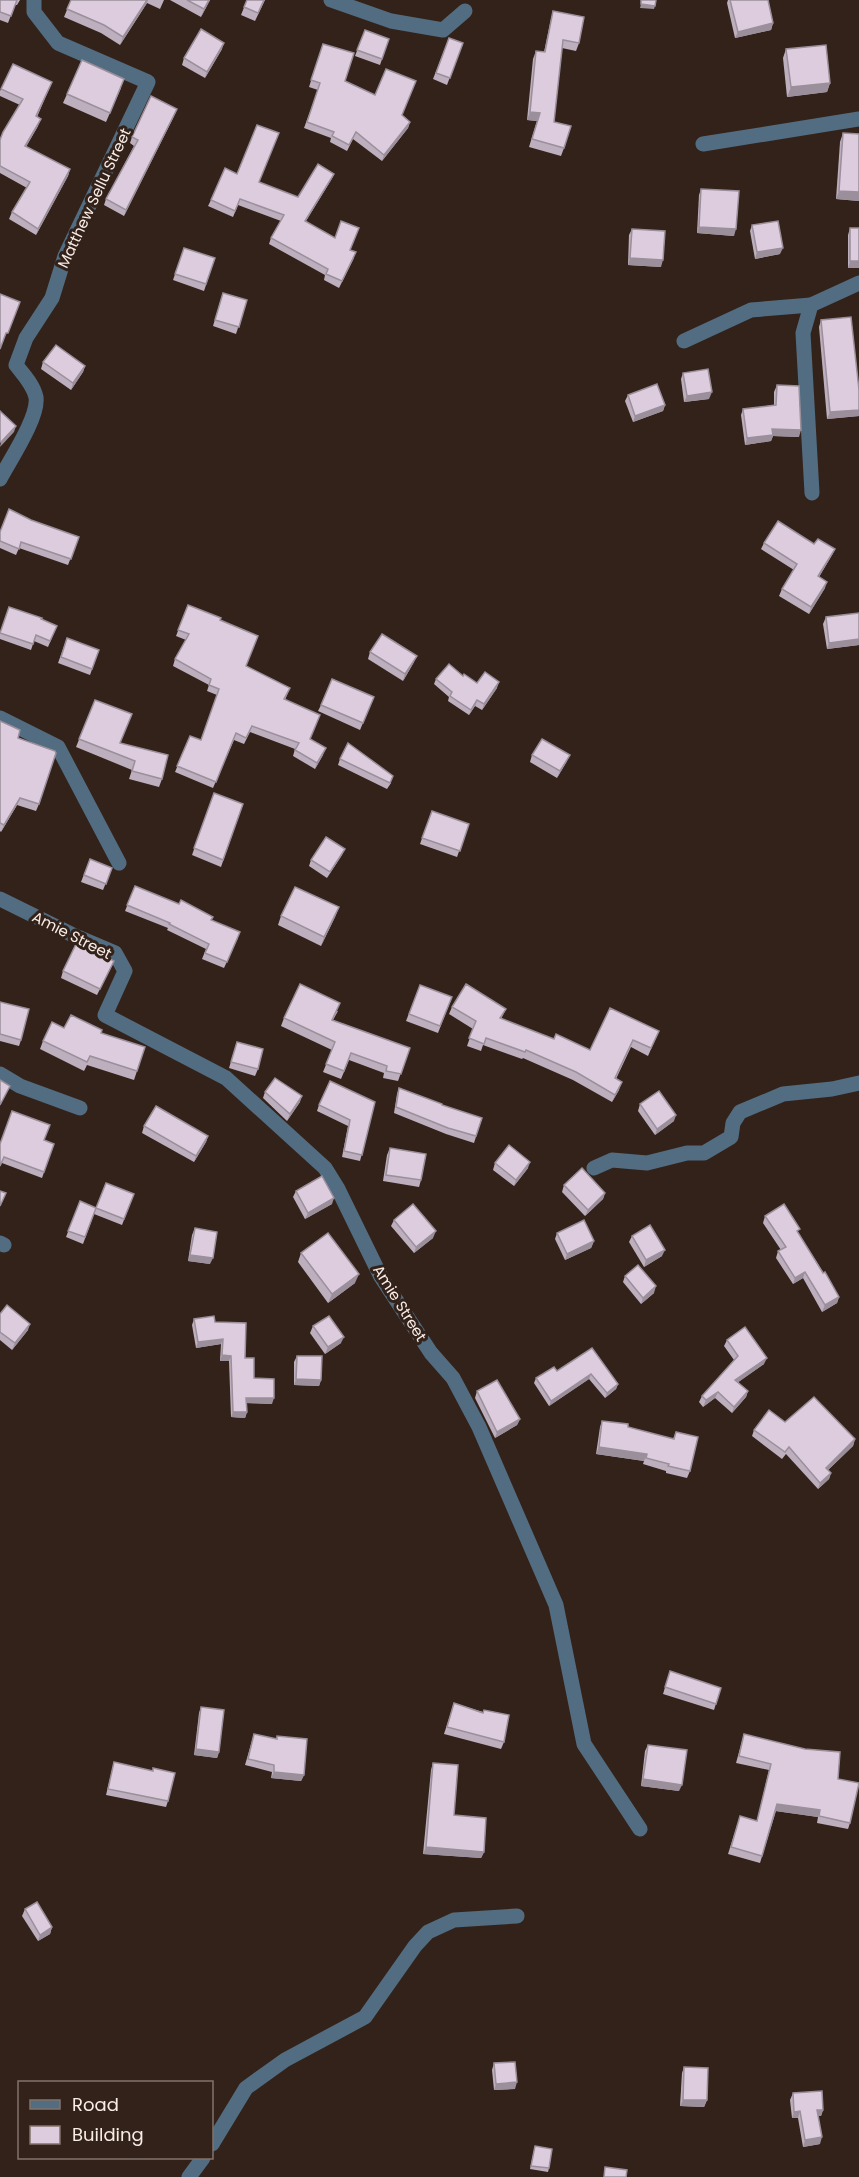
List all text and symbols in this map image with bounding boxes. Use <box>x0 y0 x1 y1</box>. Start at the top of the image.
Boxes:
street label: Matthew Sellu Street <box>52 125 136 271</box>
street label: Amie Street <box>29 906 115 964</box>
street label: Amie Street <box>368 1261 432 1345</box>
legend <box>18 2081 213 2159</box>
text: Road <box>72 2092 119 2117</box>
text: Building <box>72 2122 144 2147</box>

